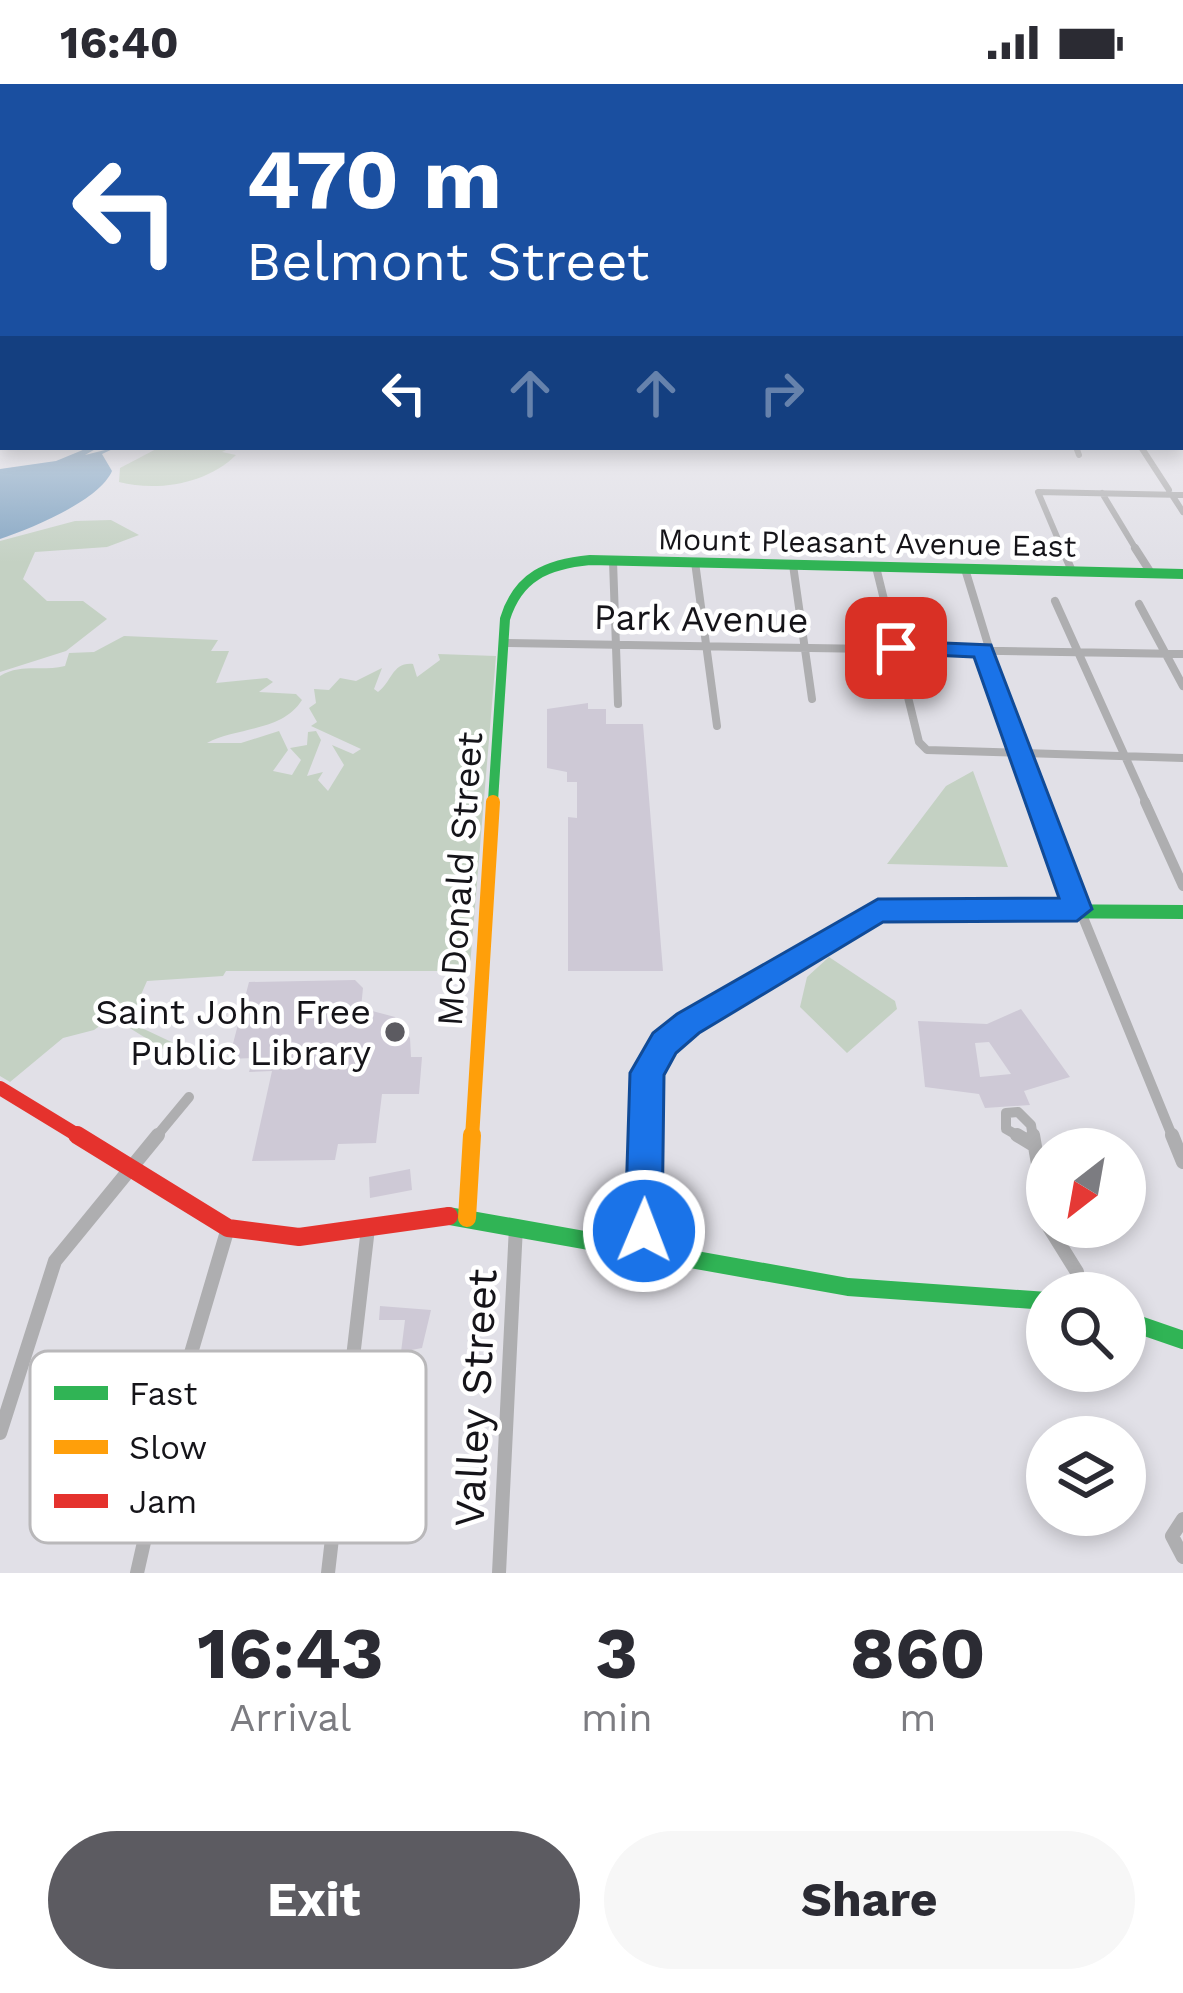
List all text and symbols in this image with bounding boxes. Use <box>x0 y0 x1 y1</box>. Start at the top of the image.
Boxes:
text: 16:40 <box>60 16 179 69</box>
text: 470 m <box>246 130 502 228</box>
icon: left <box>48 132 204 288</box>
text: Belmont Street <box>246 230 649 293</box>
icon: left <box>371 360 437 426</box>
icon: ahead <box>497 360 563 426</box>
icon: ahead <box>623 360 689 426</box>
icon: right <box>749 360 815 426</box>
street label: Mount Pleasant Avenue East <box>658 521 1077 564</box>
street label: Park Avenue <box>593 596 809 642</box>
pin <box>845 597 947 699</box>
icon: arrive <box>863 615 929 681</box>
street label: McDonald Street <box>429 730 491 1028</box>
place label: Saint John Free Public Library <box>95 991 371 1074</box>
marker: Saint John Free Public Library <box>382 1019 408 1045</box>
north arrow <box>1026 1128 1146 1248</box>
map controls <box>1026 1128 1146 1536</box>
position arrow <box>581 1168 707 1294</box>
street label: Valley Street <box>444 1268 507 1529</box>
button: search <box>1026 1272 1146 1392</box>
legend <box>30 1351 426 1543</box>
text: Fast <box>129 1374 198 1413</box>
button: layers <box>1026 1416 1146 1536</box>
text: Slow <box>129 1428 207 1467</box>
text: Jam <box>129 1482 197 1521</box>
text: 16:43 <box>197 1611 384 1695</box>
text: 3 <box>595 1611 638 1695</box>
text: 860 <box>850 1611 986 1695</box>
text: Arrival <box>230 1695 351 1740</box>
text: min <box>581 1695 653 1740</box>
text: m <box>899 1695 936 1740</box>
button: Exit <box>48 1831 580 1969</box>
button: Share <box>604 1831 1135 1969</box>

